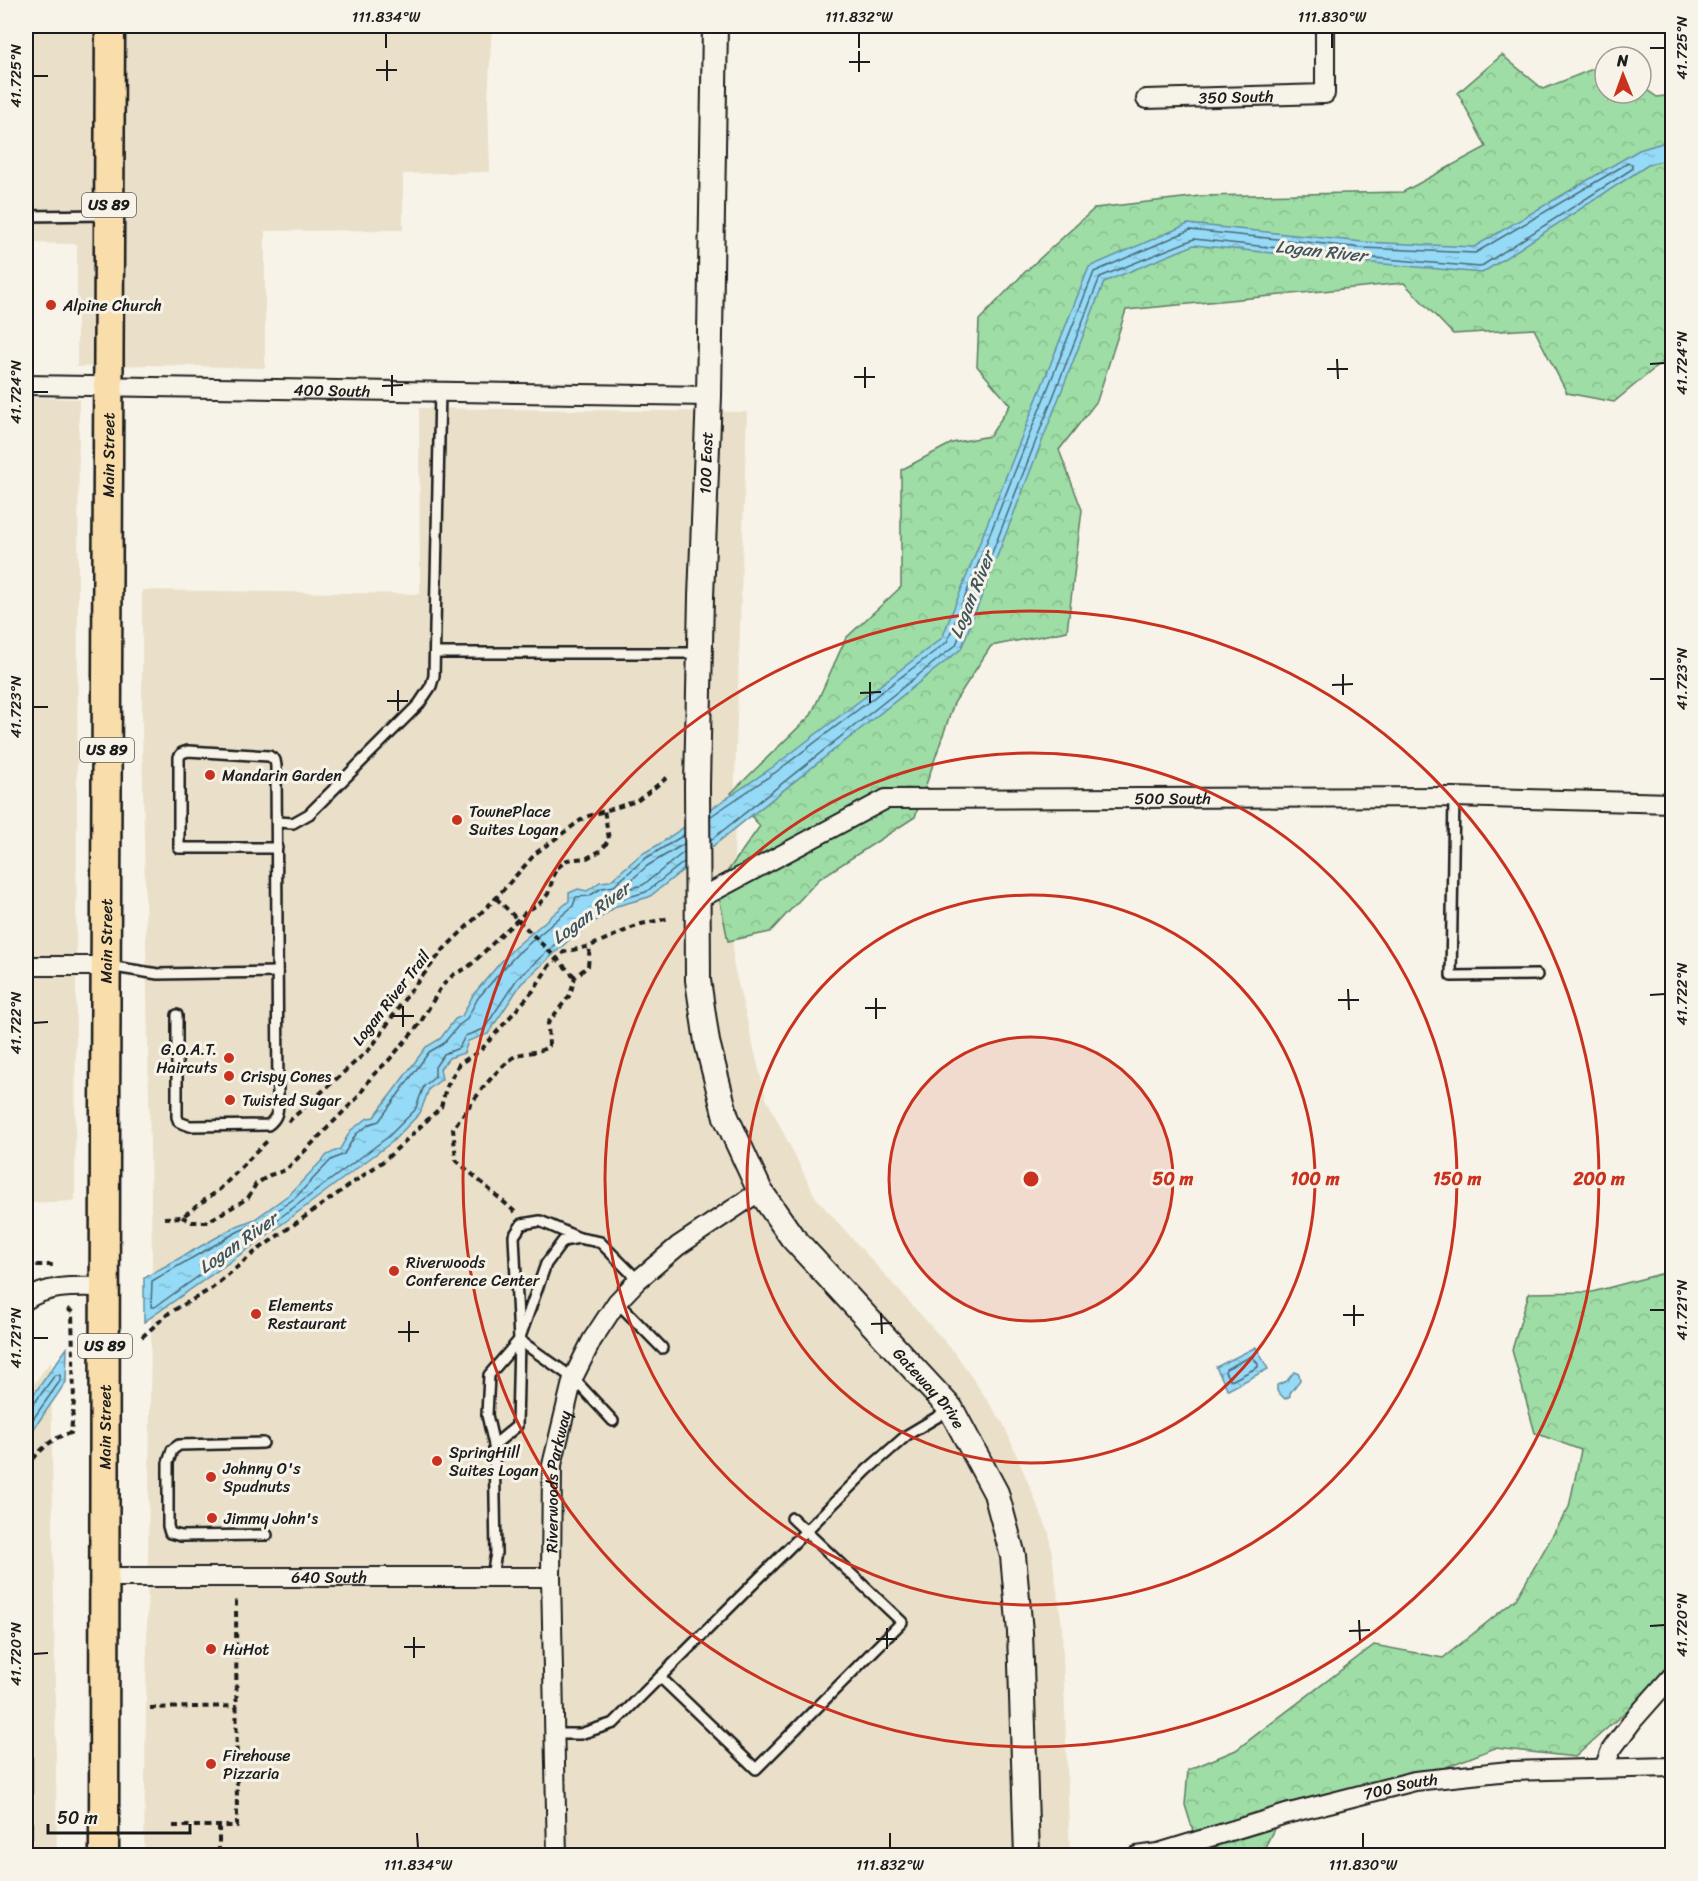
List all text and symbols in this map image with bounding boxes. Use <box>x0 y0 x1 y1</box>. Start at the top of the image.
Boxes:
text: 111.834°W <box>352 4 421 30</box>
text: 111.832°W <box>825 4 893 30</box>
text: 111.830°W <box>1298 4 1367 30</box>
text: 41.725°N <box>1669 16 1695 80</box>
text: 41.725°N <box>3 44 29 108</box>
north arrow <box>1593 45 1653 105</box>
text: N <box>1616 46 1629 75</box>
street label: 350 South <box>1198 81 1274 112</box>
road number: US 89 <box>82 193 136 217</box>
water label: Logan River <box>1274 230 1371 272</box>
place label: Alpine Church <box>62 291 162 320</box>
marker: Alpine Church <box>44 298 58 312</box>
text: 41.724°N <box>1669 331 1695 395</box>
text: 41.724°N <box>3 360 29 424</box>
street label: 400 South <box>293 375 370 405</box>
street label: Main Street <box>93 412 123 498</box>
street label: 100 East <box>690 431 722 495</box>
water label: Logan River <box>940 544 1005 643</box>
text: 41.723°N <box>1669 647 1695 710</box>
text: 41.723°N <box>3 675 29 738</box>
road number: US 89 <box>80 738 134 762</box>
place label: Mandarin Garden <box>222 761 342 790</box>
marker: Mandarin Garden <box>203 768 217 782</box>
street label: 500 South <box>1134 783 1211 813</box>
place label: TownePlace Suites Logan <box>469 797 559 844</box>
marker: TownePlace Suites Logan <box>450 813 464 827</box>
water label: Logan River <box>545 871 640 953</box>
street label: Main Street <box>91 898 120 984</box>
street label: Logan River Trail <box>344 943 438 1052</box>
text: 41.722°N <box>1669 962 1695 1026</box>
text: 41.722°N <box>3 991 29 1055</box>
place label: G.O.A.T. Haircuts <box>156 1035 218 1082</box>
marker: G.O.A.T. Haircuts <box>222 1051 236 1065</box>
place label: Crispy Cones <box>241 1062 332 1091</box>
marker: Crispy Cones <box>222 1069 236 1083</box>
place label: Twisted Sugar <box>242 1086 342 1115</box>
marker: Twisted Sugar <box>223 1093 237 1107</box>
text: 50 m <box>1153 1163 1194 1195</box>
text: 100 m <box>1291 1163 1340 1195</box>
text: 150 m <box>1433 1163 1481 1195</box>
text: 200 m <box>1572 1163 1625 1195</box>
centre of rings <box>1021 1169 1041 1189</box>
water label: Logan River <box>192 1202 287 1282</box>
place label: Riverwoods Conference Center <box>406 1248 541 1295</box>
marker: Riverwoods Conference Center <box>387 1264 401 1278</box>
text: 41.721°N <box>1669 1279 1695 1340</box>
place label: Elements Restaurant <box>268 1291 347 1338</box>
text: 41.721°N <box>3 1307 29 1368</box>
marker: Elements Restaurant <box>249 1307 263 1321</box>
road number: US 89 <box>78 1334 132 1358</box>
street label: Gateway Drive <box>886 1340 973 1434</box>
street label: Main Street <box>90 1385 119 1469</box>
street label: Riverwoods Parkway <box>537 1407 579 1553</box>
place label: SpringHill Suites Logan <box>449 1438 539 1485</box>
place label: Johnny O's Spudnuts <box>222 1454 301 1501</box>
marker: SpringHill Suites Logan <box>430 1454 444 1468</box>
marker: Johnny O's Spudnuts <box>204 1470 218 1484</box>
place label: Jimmy John's <box>223 1504 318 1533</box>
marker: Jimmy John's <box>205 1511 219 1525</box>
street label: 640 South <box>291 1563 367 1592</box>
text: 41.720°N <box>1669 1592 1695 1657</box>
text: 41.720°N <box>3 1621 29 1686</box>
place label: HuHot <box>223 1635 269 1664</box>
marker: HuHot <box>204 1642 218 1656</box>
place label: Firehouse Pizzaria <box>223 1741 291 1788</box>
marker: Firehouse Pizzaria <box>204 1757 218 1771</box>
street label: 700 South <box>1360 1764 1439 1808</box>
scale bar <box>48 1797 190 1835</box>
text: 50 m <box>57 1802 98 1834</box>
text: 111.834°W <box>384 1852 453 1878</box>
text: 111.832°W <box>856 1852 924 1878</box>
text: 111.830°W <box>1329 1852 1398 1878</box>

